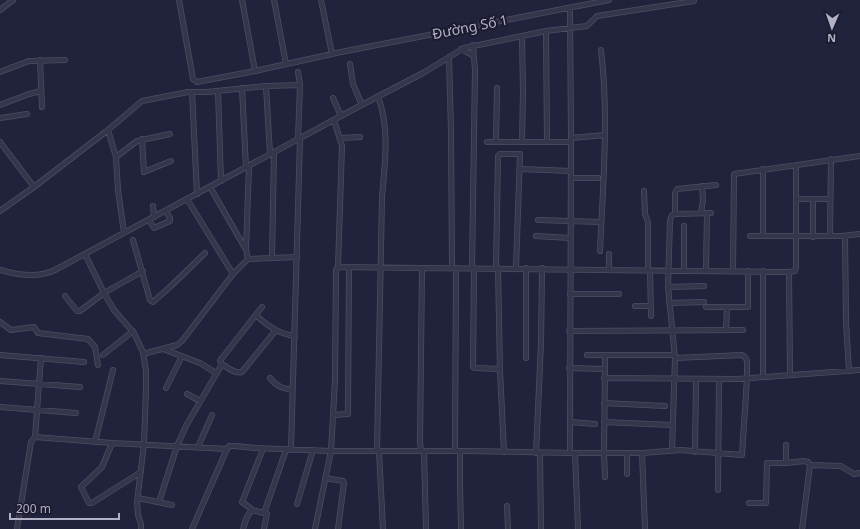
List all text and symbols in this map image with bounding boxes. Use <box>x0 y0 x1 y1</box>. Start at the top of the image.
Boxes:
north arrow <box>812 8 852 48</box>
street label: Đường Số 1 <box>430 10 510 43</box>
text: N <box>827 31 836 46</box>
scale bar <box>10 495 119 521</box>
text: 200 m <box>16 500 51 517</box>

